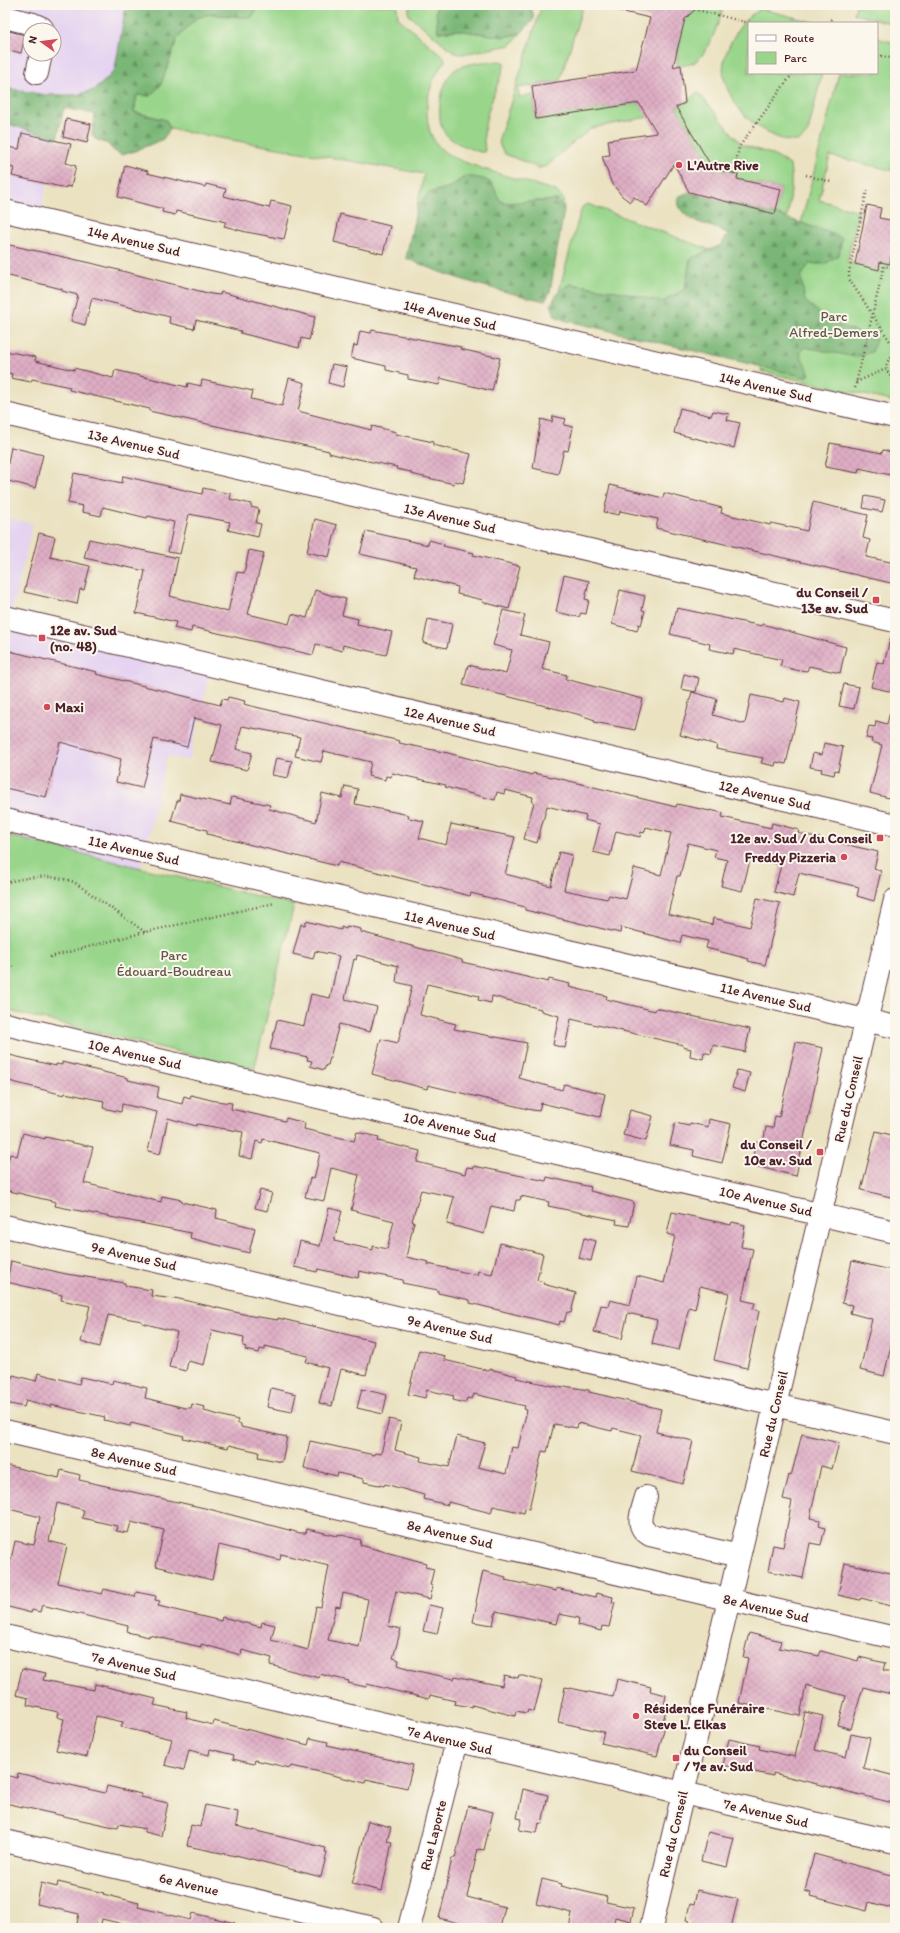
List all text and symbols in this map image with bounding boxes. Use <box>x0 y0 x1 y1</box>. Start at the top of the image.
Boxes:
north arrow <box>22 22 62 62</box>
legend <box>748 22 878 74</box>
text: Route <box>784 31 814 45</box>
text: N <box>26 35 40 45</box>
text: Parc <box>784 51 807 65</box>
place label: L'Autre Rive <box>687 157 759 174</box>
marker: L'Autre Rive <box>674 160 684 170</box>
street label: 14e Avenue Sud <box>86 223 182 261</box>
street label: 14e Avenue Sud <box>402 297 498 335</box>
park label: Parc Alfred-Demers <box>789 308 879 341</box>
street label: 14e Avenue Sud <box>718 369 814 407</box>
street label: 13e Avenue Sud <box>86 426 182 463</box>
street label: 13e Avenue Sud <box>402 500 498 537</box>
place label: du Conseil / 13e av. Sud <box>796 584 869 617</box>
marker: du Conseil / 13e av. Sud <box>871 595 881 605</box>
place label: 12e av. Sud (no. 48) <box>50 622 117 655</box>
marker: 12e av. Sud (no. 48) <box>37 633 47 643</box>
place label: Maxi <box>55 699 84 716</box>
marker: Maxi <box>42 702 52 712</box>
street label: 12e Avenue Sud <box>402 703 498 740</box>
street label: 12e Avenue Sud <box>717 777 813 814</box>
place label: 12e av. Sud / du Conseil <box>730 830 873 847</box>
street label: 11e Avenue Sud <box>87 832 181 869</box>
marker: 12e av. Sud / du Conseil <box>875 833 885 843</box>
place label: Freddy Pizzeria <box>745 849 836 866</box>
marker: Freddy Pizzeria <box>839 852 849 862</box>
street label: 11e Avenue Sud <box>403 907 497 944</box>
park label: Parc Édouard-Boudreau <box>117 947 232 980</box>
street label: 11e Avenue Sud <box>719 979 813 1016</box>
street label: 10e Avenue Sud <box>87 1036 183 1074</box>
street label: Rue du Conseil <box>830 1054 867 1144</box>
street label: 10e Avenue Sud <box>402 1109 498 1147</box>
place label: du Conseil / 10e av. Sud <box>740 1136 813 1169</box>
marker: du Conseil / 10e av. Sud <box>815 1147 825 1157</box>
street label: 10e Avenue Sud <box>718 1183 814 1221</box>
street label: 9e Avenue Sud <box>89 1238 179 1275</box>
street label: 9e Avenue Sud <box>405 1311 495 1348</box>
street label: Rue du Conseil <box>755 1369 792 1459</box>
street label: 8e Avenue Sud <box>89 1443 179 1480</box>
street label: 8e Avenue Sud <box>405 1516 495 1553</box>
street label: 8e Avenue Sud <box>721 1590 811 1627</box>
street label: 7e Avenue Sud <box>90 1648 178 1685</box>
place label: Résidence Funéraire Steve L. Elkas <box>644 1700 765 1733</box>
marker: Résidence Funéraire Steve L. Elkas <box>631 1711 641 1721</box>
street label: 7e Avenue Sud <box>406 1722 494 1759</box>
place label: du Conseil / 7e av. Sud <box>683 1742 753 1775</box>
marker: du Conseil / 7e av. Sud <box>671 1753 681 1763</box>
street label: Rue du Conseil <box>655 1789 692 1879</box>
street label: 7e Avenue Sud <box>722 1795 810 1832</box>
street label: Rue Laporte <box>417 1798 451 1872</box>
street label: 6e Avenue <box>157 1869 221 1900</box>

